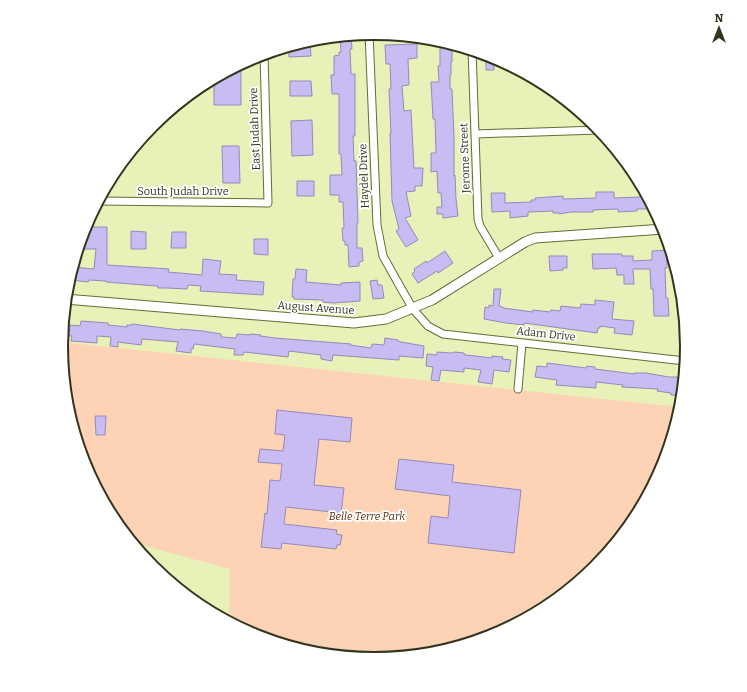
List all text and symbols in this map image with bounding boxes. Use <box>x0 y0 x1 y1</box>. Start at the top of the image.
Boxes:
north arrow <box>699 8 739 48</box>
text: N <box>715 12 724 25</box>
street label: East Judah Drive <box>247 87 263 171</box>
street label: Jerome Street <box>457 123 473 194</box>
street label: Haydel Drive <box>356 143 372 209</box>
street label: South Judah Drive <box>137 185 229 198</box>
street label: August Avenue <box>277 299 355 317</box>
street label: Adam Drive <box>516 324 576 344</box>
park label: Belle Terre Park <box>329 510 406 523</box>

